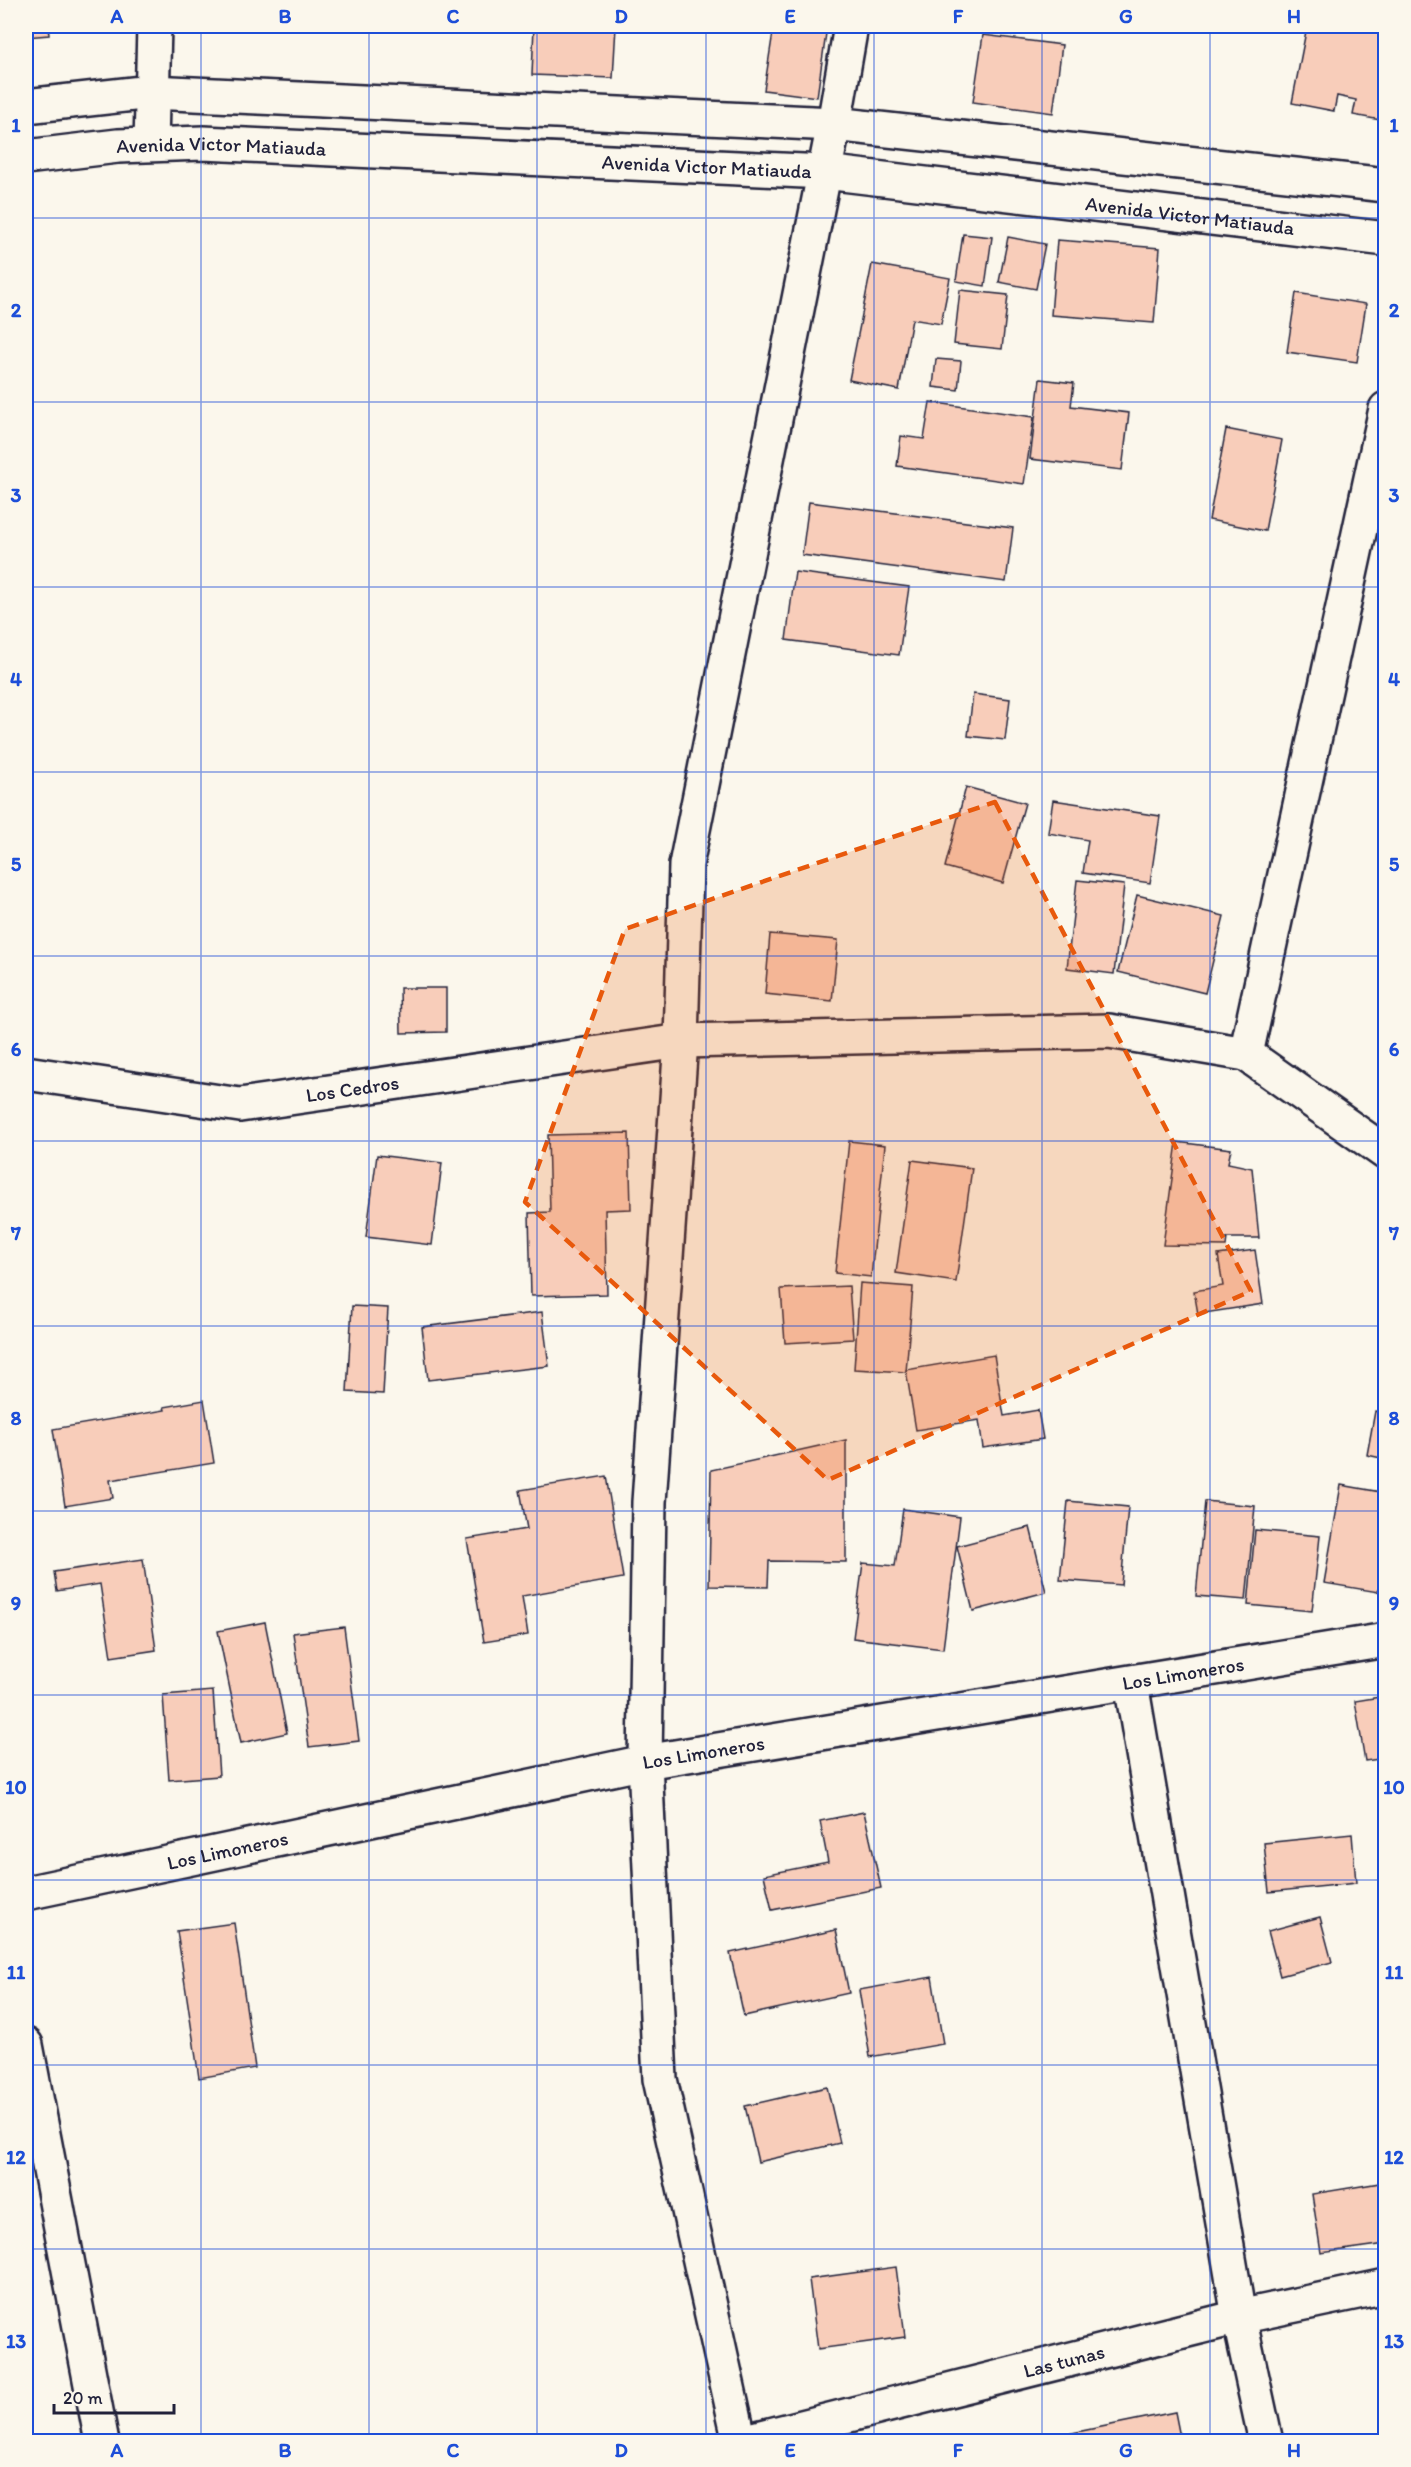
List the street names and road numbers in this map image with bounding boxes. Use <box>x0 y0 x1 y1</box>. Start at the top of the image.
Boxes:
street label: Avenida Victor Matiauda <box>116 131 327 161</box>
street label: Avenida Victor Matiauda <box>601 150 813 183</box>
street label: Avenida Victor Matiauda <box>1084 191 1296 240</box>
street label: Los Cedros <box>304 1070 401 1107</box>
street label: Los Limoneros <box>1120 1652 1246 1695</box>
street label: Los Limoneros <box>641 1731 766 1774</box>
street label: Los Limoneros <box>165 1826 290 1875</box>
street label: Las tunas <box>1021 2339 1107 2383</box>

